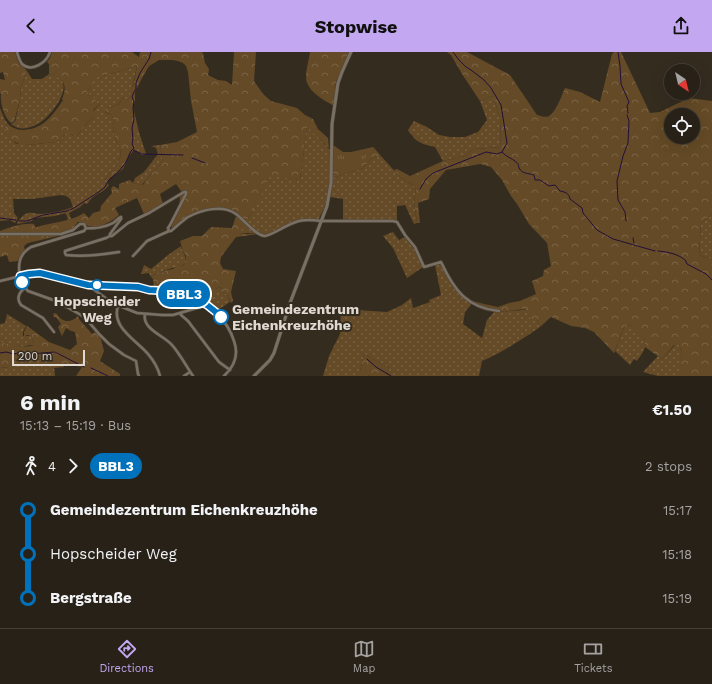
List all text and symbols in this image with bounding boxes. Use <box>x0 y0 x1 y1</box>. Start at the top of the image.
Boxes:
icon: back <box>20 15 42 37</box>
icon: share <box>670 15 692 37</box>
text: Stopwise <box>315 16 397 37</box>
north arrow <box>664 64 700 100</box>
map controls <box>664 64 700 144</box>
button: locate <box>664 108 700 144</box>
unlabelled marker <box>14 274 30 290</box>
marker: Hopscheider Weg <box>91 279 103 291</box>
line badge: BBL3 <box>156 281 212 307</box>
text: BBL3 <box>166 286 202 302</box>
place label: Hopscheider Weg <box>54 293 140 325</box>
place label: Gemeindezentrum Eichenkreuzhöhe <box>232 301 359 333</box>
marker: Gemeindezentrum Eichenkreuzhöhe <box>213 309 229 325</box>
scale bar <box>12 348 85 367</box>
text: 200 m <box>18 350 52 363</box>
text: 6 min <box>20 390 81 415</box>
text: €1.50 <box>652 401 692 419</box>
text: 15:13 – 15:19 · Bus <box>20 418 131 433</box>
icon: walk <box>20 455 42 477</box>
icon: forward <box>62 455 84 477</box>
text: BBL3 <box>98 458 134 474</box>
text: 4 <box>48 459 56 474</box>
text: 2 stops <box>645 459 692 474</box>
text: Gemeindezentrum Eichenkreuzhöhe <box>50 501 318 519</box>
text: 15:17 <box>663 503 692 518</box>
text: Hopscheider Weg <box>50 545 177 563</box>
text: 15:18 <box>662 547 692 562</box>
text: Bergstraße <box>50 589 132 607</box>
text: 15:19 <box>662 591 692 606</box>
tab: Directions <box>99 638 154 675</box>
tab: Map <box>353 638 375 675</box>
tab: Tickets <box>574 638 612 675</box>

